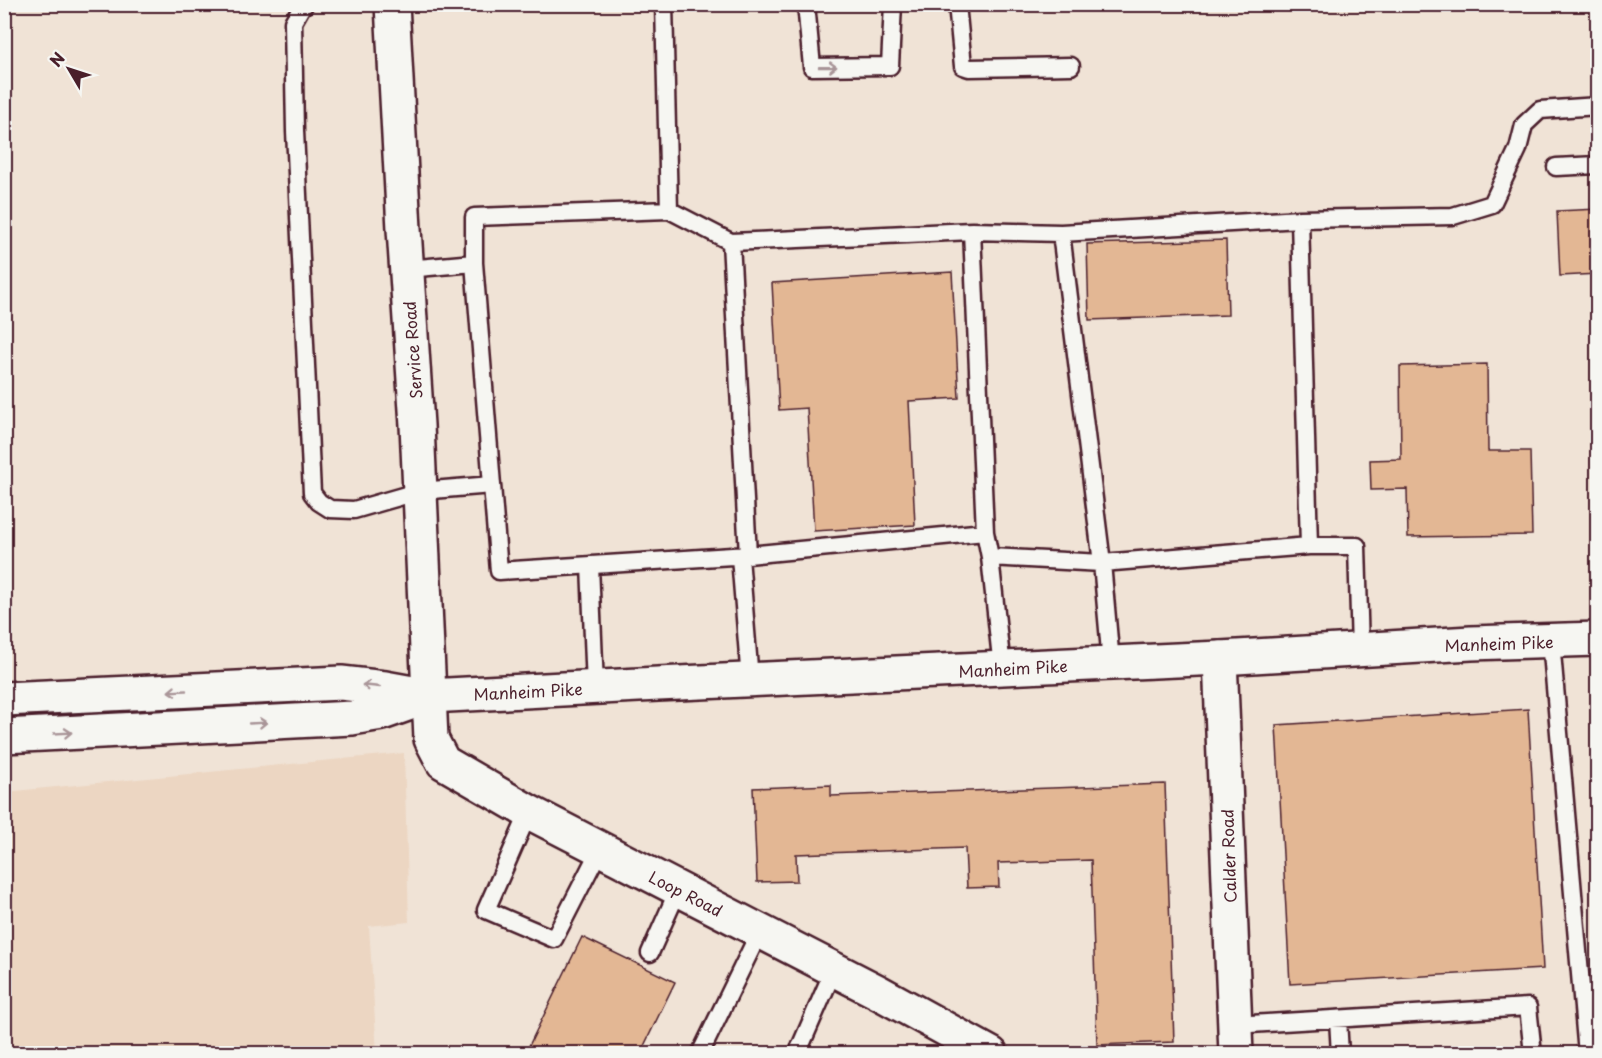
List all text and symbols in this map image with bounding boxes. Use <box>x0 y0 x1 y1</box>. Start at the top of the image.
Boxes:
north arrow <box>39 39 99 99</box>
text: N <box>43 46 70 71</box>
one-way arrow <box>818 61 838 73</box>
street label: Service Road <box>397 300 427 400</box>
street label: Manheim Pike <box>1444 629 1554 657</box>
street label: Manheim Pike <box>958 653 1068 683</box>
street label: Manheim Pike <box>473 676 583 706</box>
one-way arrow <box>362 680 382 691</box>
one-way arrow <box>167 685 187 696</box>
one-way arrow <box>247 718 267 729</box>
one-way arrow <box>52 728 72 739</box>
street label: Calder Road <box>1214 809 1242 903</box>
street label: Loop Road <box>645 864 727 922</box>

